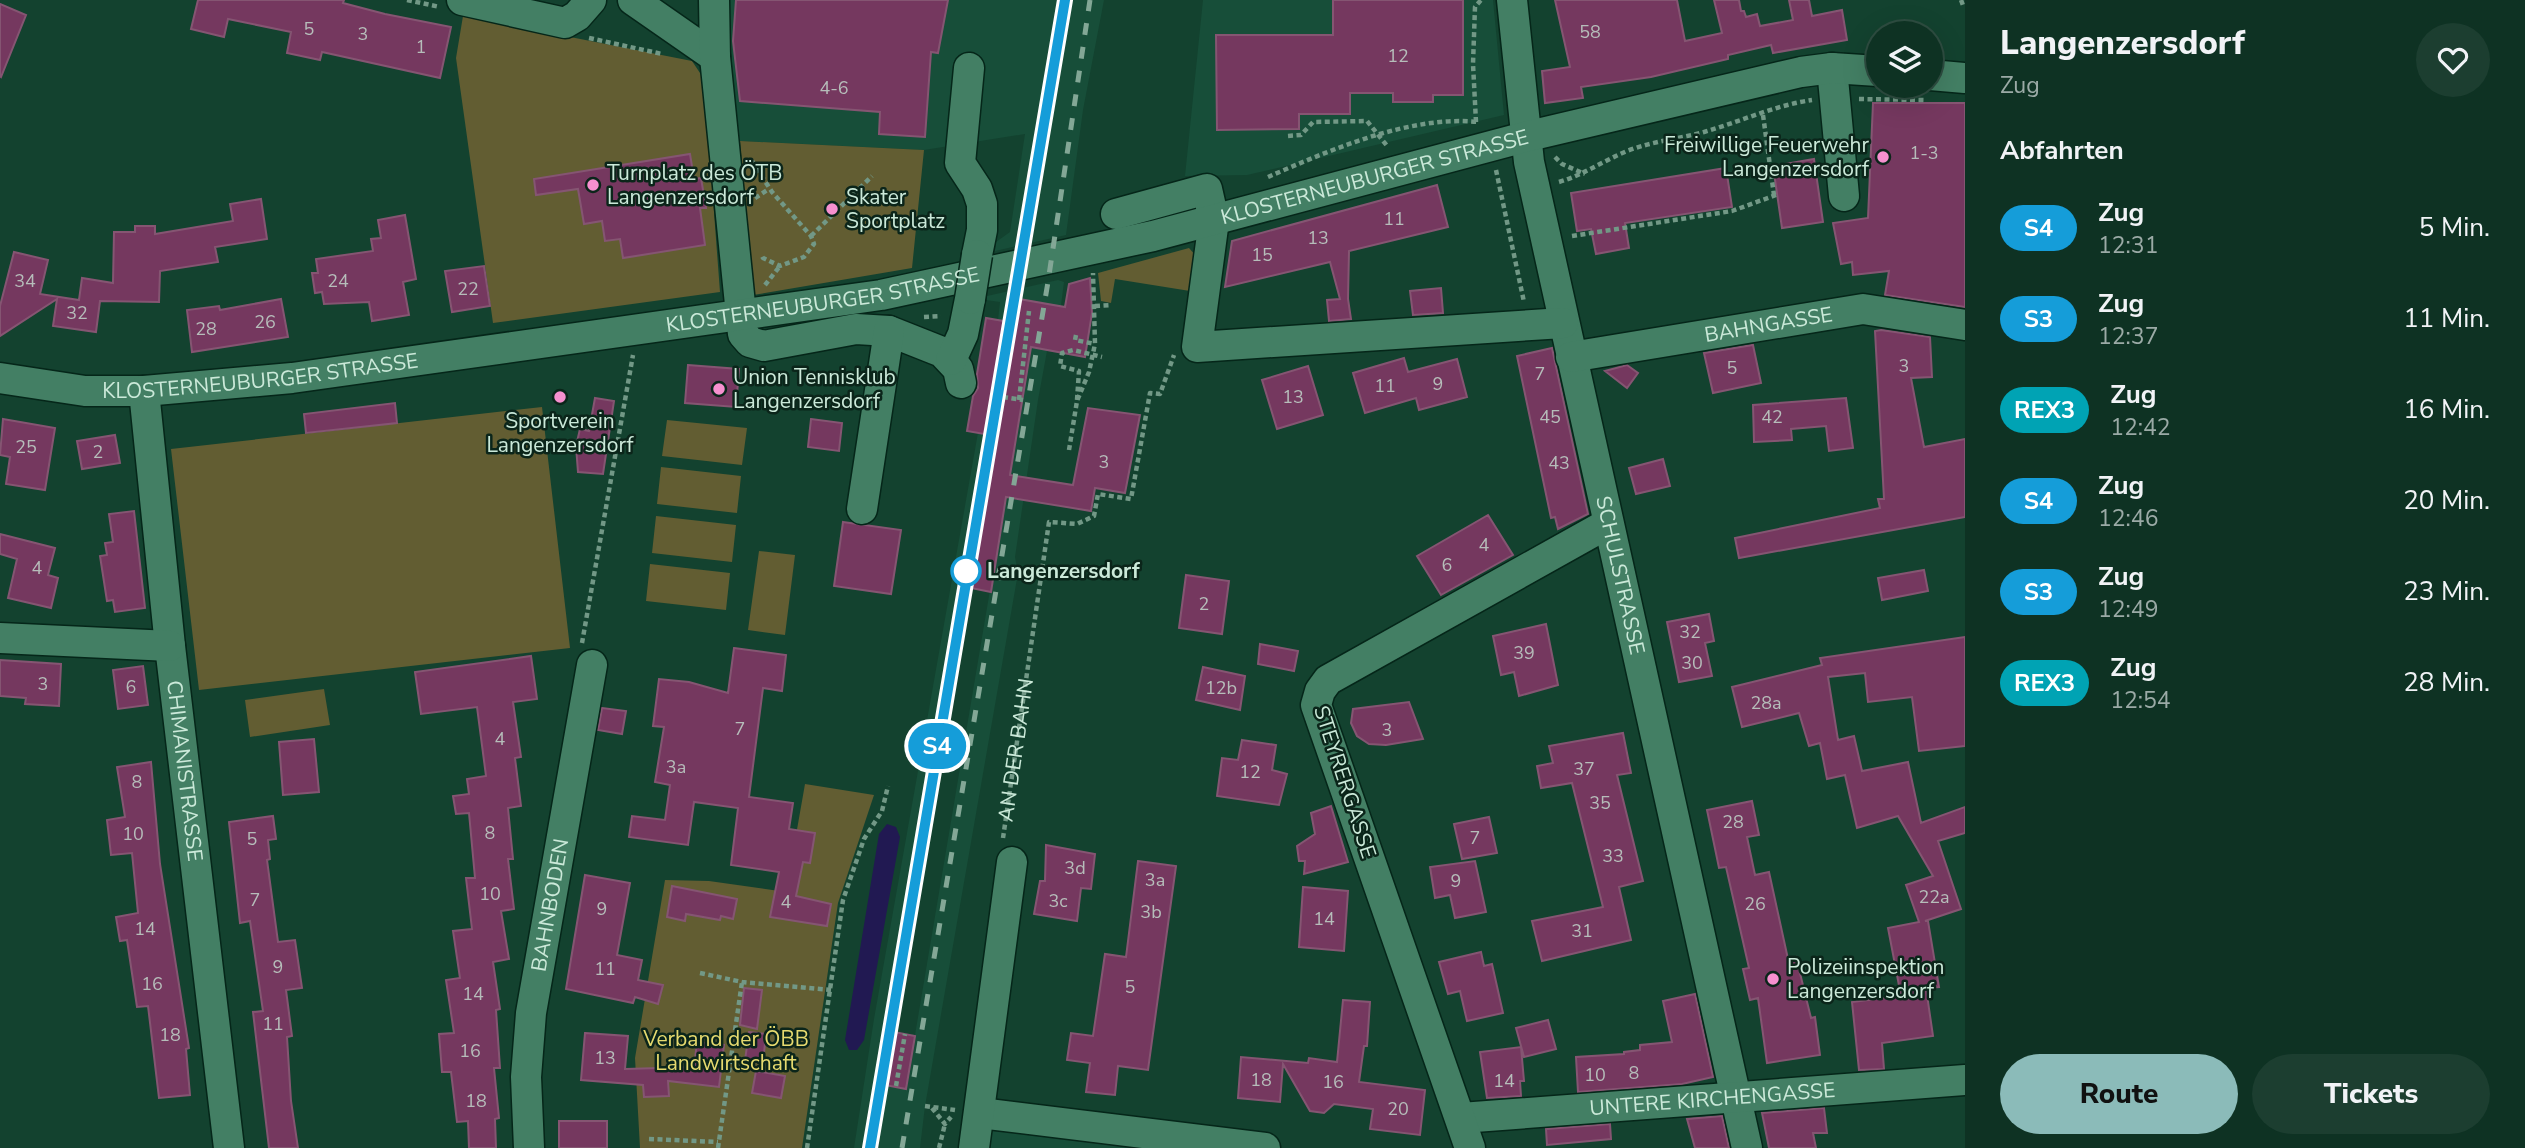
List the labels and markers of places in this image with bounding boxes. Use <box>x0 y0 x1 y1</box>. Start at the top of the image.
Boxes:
place label: Freiwillige Feuerwehr Langenzersdorf <box>1664 131 1870 183</box>
marker: Freiwillige Feuerwehr Langenzersdorf <box>1875 149 1891 165</box>
place label: Turnplatz des ÖTB Langenzersdorf <box>607 159 782 211</box>
marker: Turnplatz des ÖTB Langenzersdorf <box>585 177 601 193</box>
place label: Skater Sportplatz <box>846 183 945 235</box>
marker: Skater Sportplatz <box>824 201 840 217</box>
place label: Union Tennisklub Langenzersdorf <box>733 363 896 415</box>
marker: Union Tennisklub Langenzersdorf <box>711 381 727 397</box>
marker: Sportverein Langenzersdorf <box>552 389 568 405</box>
place label: Sportverein Langenzersdorf <box>486 407 635 459</box>
marker: Langenzersdorf <box>951 556 981 586</box>
place label: Langenzersdorf <box>987 557 1140 585</box>
place label: Polizeiinspektion Langenzersdorf <box>1787 953 1945 1005</box>
marker: Polizeiinspektion Langenzersdorf <box>1765 971 1781 987</box>

